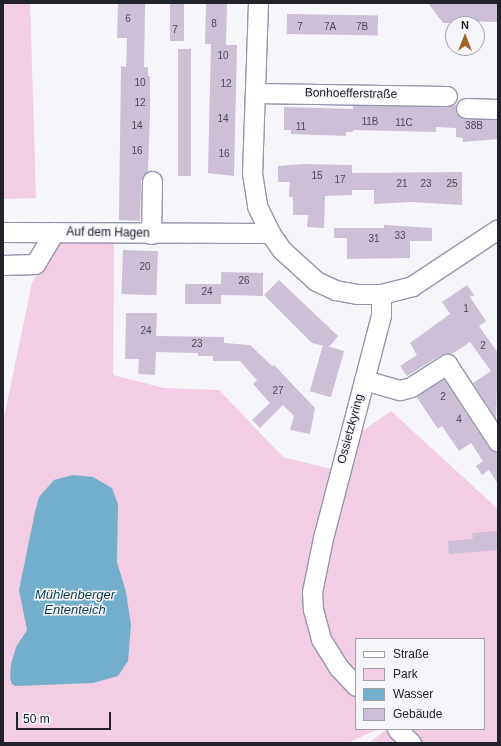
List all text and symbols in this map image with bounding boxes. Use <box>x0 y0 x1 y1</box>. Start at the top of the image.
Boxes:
house number: 6 <box>125 13 131 25</box>
north arrow <box>445 16 485 56</box>
house number: 8 <box>211 18 217 30</box>
text: N <box>461 19 469 31</box>
house number: 7 <box>297 21 303 33</box>
house number: 7A <box>324 21 336 33</box>
house number: 7B <box>356 21 368 33</box>
house number: 7 <box>172 24 178 36</box>
house number: 10 <box>217 50 229 62</box>
house number: 10 <box>134 77 146 89</box>
house number: 12 <box>220 78 232 90</box>
street label: Bonhoefferstraße <box>305 86 397 102</box>
house number: 12 <box>134 97 146 109</box>
house number: 14 <box>217 113 229 125</box>
house number: 11B <box>361 116 379 128</box>
house number: 11C <box>395 117 413 129</box>
house number: 14 <box>131 120 143 132</box>
house number: 38B <box>465 120 483 132</box>
house number: 11 <box>296 121 306 133</box>
house number: 16 <box>131 145 143 157</box>
house number: 16 <box>218 148 230 160</box>
house number: 15 <box>311 170 323 182</box>
house number: 17 <box>334 174 346 186</box>
house number: 21 <box>396 178 408 190</box>
house number: 23 <box>420 178 432 190</box>
house number: 25 <box>446 178 458 190</box>
street label: Auf dem Hagen <box>66 225 150 241</box>
house number: 33 <box>394 230 406 242</box>
house number: 31 <box>368 233 380 245</box>
house number: 20 <box>139 261 151 273</box>
house number: 26 <box>238 275 250 287</box>
house number: 24 <box>201 286 213 298</box>
house number: 1 <box>463 303 469 315</box>
house number: 24 <box>140 325 152 337</box>
house number: 23 <box>191 338 203 350</box>
house number: 2 <box>480 340 486 352</box>
house number: 27 <box>272 385 284 397</box>
house number: 2 <box>440 391 446 403</box>
street label: Ossietzkyring <box>335 392 367 466</box>
house number: 4 <box>456 414 462 426</box>
water label: Mühlenberger Ententeich <box>35 588 115 619</box>
legend <box>355 638 485 730</box>
text: Straße <box>393 647 429 661</box>
text: Park <box>393 667 418 681</box>
text: Wasser <box>393 687 433 701</box>
scale bar <box>18 704 113 730</box>
text: Gebäude <box>393 707 442 721</box>
text: 50 m <box>23 712 50 726</box>

